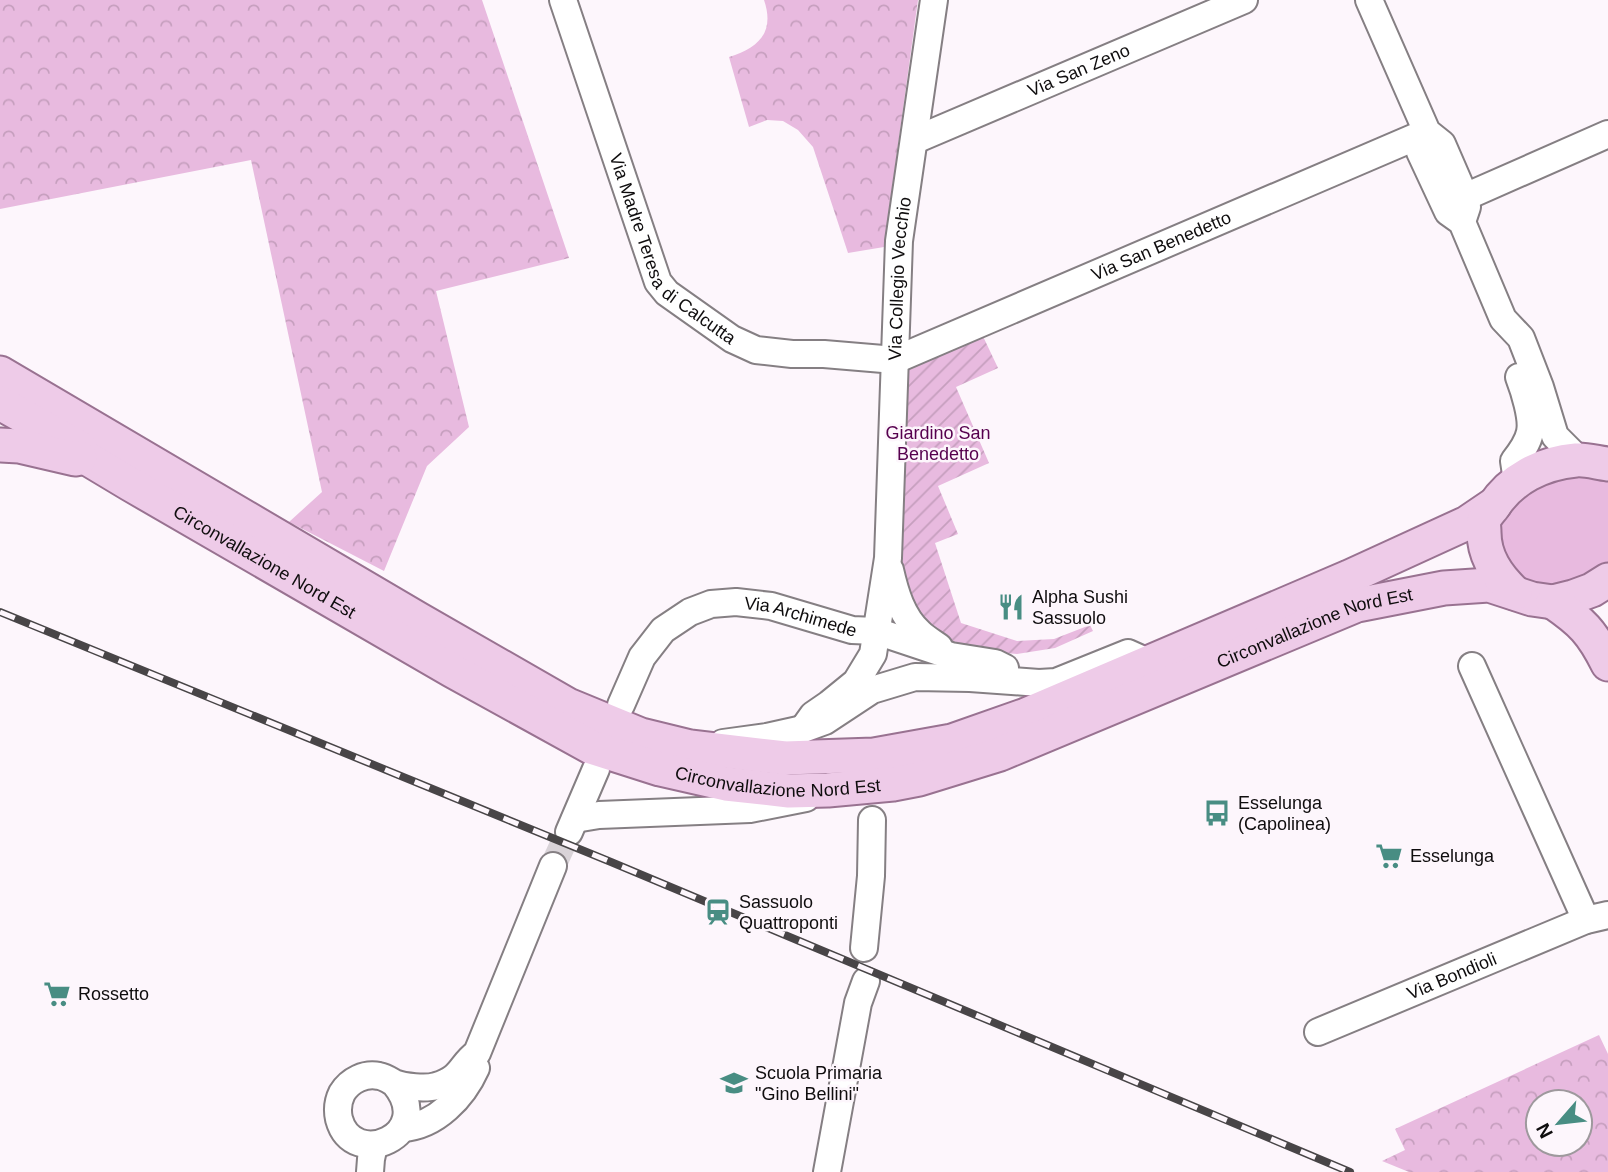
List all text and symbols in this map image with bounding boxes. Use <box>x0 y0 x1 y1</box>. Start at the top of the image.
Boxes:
street label: Via San Zeno <box>1025 40 1133 101</box>
street label: Via Madre Teresa di Calcutta <box>605 151 740 349</box>
street label: Via Collegio Vecchio <box>885 196 915 361</box>
street label: Via San Benedetto <box>1088 207 1234 285</box>
park label: Giardino San Benedetto <box>885 423 991 464</box>
street label: Circonvallazione Nord Est <box>170 501 359 622</box>
street label: Circonvallazione Nord Est <box>1214 584 1414 672</box>
place label: Alpha Sushi Sassuolo <box>1032 587 1128 628</box>
restaurant icon: Alpha Sushi Sassuolo <box>996 592 1026 622</box>
street label: Via Archimede <box>743 593 859 641</box>
street label: Circonvallazione Nord Est <box>673 763 881 801</box>
place label: Esselunga (Capolinea) <box>1238 793 1331 834</box>
bus stop icon: Esselunga (Capolinea) <box>1202 798 1232 828</box>
supermarket icon: Esselunga <box>1374 841 1404 871</box>
place label: Esselunga <box>1410 846 1495 866</box>
place label: Sassuolo Quattroponti <box>739 892 838 933</box>
station icon: Sassuolo Quattroponti <box>703 897 733 927</box>
street label: Via Bondioli <box>1404 949 1499 1004</box>
supermarket icon: Rossetto <box>42 979 72 1009</box>
place label: Rossetto <box>78 984 149 1004</box>
place label: Scuola Primaria "Gino Bellini" <box>755 1063 883 1104</box>
school or university icon: Scuola Primaria "Gino Bellini" <box>719 1068 749 1098</box>
north arrow <box>1524 1088 1594 1158</box>
text: N <box>1532 1120 1557 1142</box>

